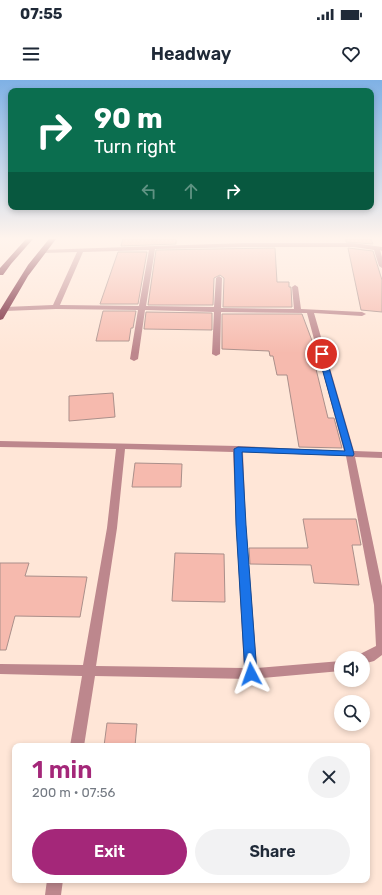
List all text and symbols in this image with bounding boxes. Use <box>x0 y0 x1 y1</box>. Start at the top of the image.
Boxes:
text: 07:55 <box>20 5 63 23</box>
icon: menu <box>20 43 42 65</box>
text: Headway <box>151 43 231 65</box>
icon: heart <box>340 43 362 65</box>
text: 90 m <box>94 102 163 135</box>
icon: right <box>28 104 80 156</box>
text: Turn right <box>94 136 176 158</box>
icon: left <box>138 180 160 202</box>
icon: ahead <box>180 180 202 202</box>
icon: right <box>222 180 244 202</box>
pin <box>305 337 339 371</box>
icon: arrive <box>311 343 333 365</box>
map controls <box>334 651 370 731</box>
button: sound <box>334 651 370 687</box>
position arrow <box>230 653 272 695</box>
button: search <box>334 695 370 731</box>
text: 1 min <box>32 756 92 784</box>
button: close <box>308 756 350 798</box>
text: 200 m · 07:56 <box>32 785 115 800</box>
button: Exit <box>32 829 187 875</box>
button: Share <box>195 829 350 875</box>

